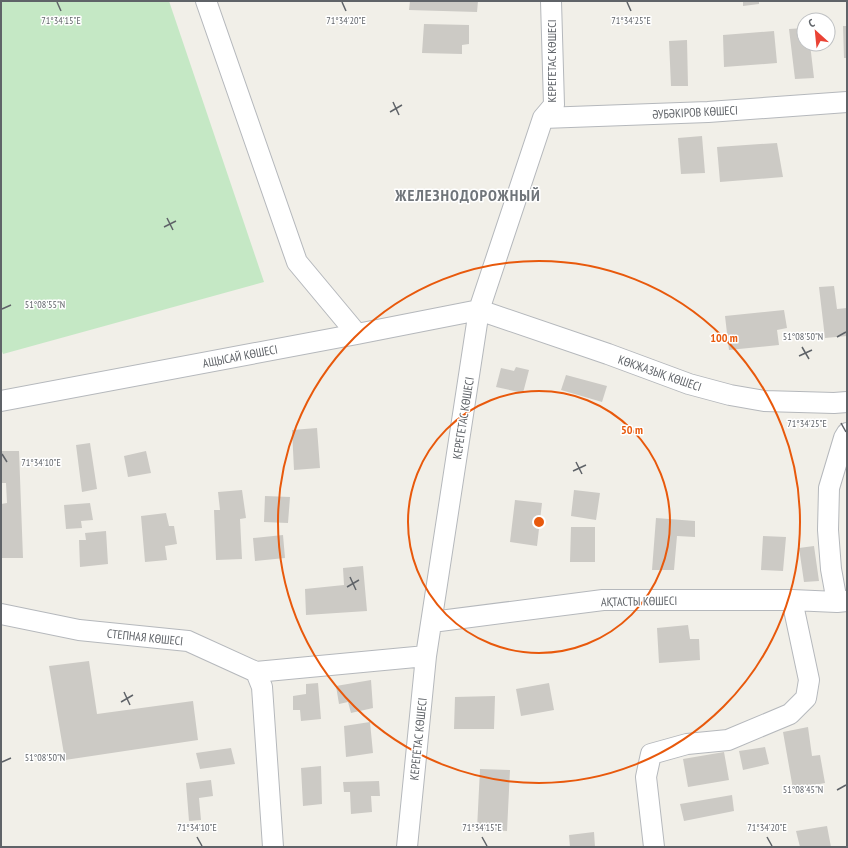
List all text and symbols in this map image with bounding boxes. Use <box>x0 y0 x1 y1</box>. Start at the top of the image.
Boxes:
north arrow <box>796 12 836 52</box>
text: 71°34'15"E <box>41 14 81 27</box>
text: 71°34'20"E <box>326 14 366 27</box>
text: 71°34'25"E <box>611 14 651 27</box>
text: С <box>806 16 817 30</box>
street label: КЕРЕГЕТАС КӨШЕСІ <box>544 20 559 102</box>
street label: ӘУБӘКІРОВ КӨШЕСІ <box>652 102 738 122</box>
district label: ЖЕЛЕЗНОДОРОЖНЫЙ <box>394 185 541 205</box>
text: 51°08'55"N <box>25 298 65 311</box>
text: 100 m <box>710 330 738 345</box>
text: 51°08'50"N <box>783 330 823 343</box>
street label: АЩЫСАЙ КӨШЕСІ <box>201 341 279 371</box>
street label: КӨКЖАЗЫҚ КӨШЕСІ <box>616 352 704 394</box>
street label: КЕРЕГЕТАС КӨШЕСІ <box>449 376 477 460</box>
text: 71°34'25"E <box>787 417 827 430</box>
text: 50 m <box>621 422 643 437</box>
text: 71°34'10"E <box>21 456 61 469</box>
centre of rings <box>532 515 546 529</box>
street label: АҚТАСТЫ КӨШЕСІ <box>601 593 677 609</box>
street label: СТЕПНАЯ КӨШЕСІ <box>106 626 184 648</box>
street label: КЕРЕГЕТАС КӨШЕСІ <box>406 697 430 781</box>
text: 51°08'50"N <box>25 751 65 764</box>
text: 51°08'45"N <box>783 783 823 796</box>
text: 71°34'10"E <box>177 821 217 834</box>
text: 71°34'15"E <box>462 821 502 834</box>
text: 71°34'20"E <box>747 821 787 834</box>

